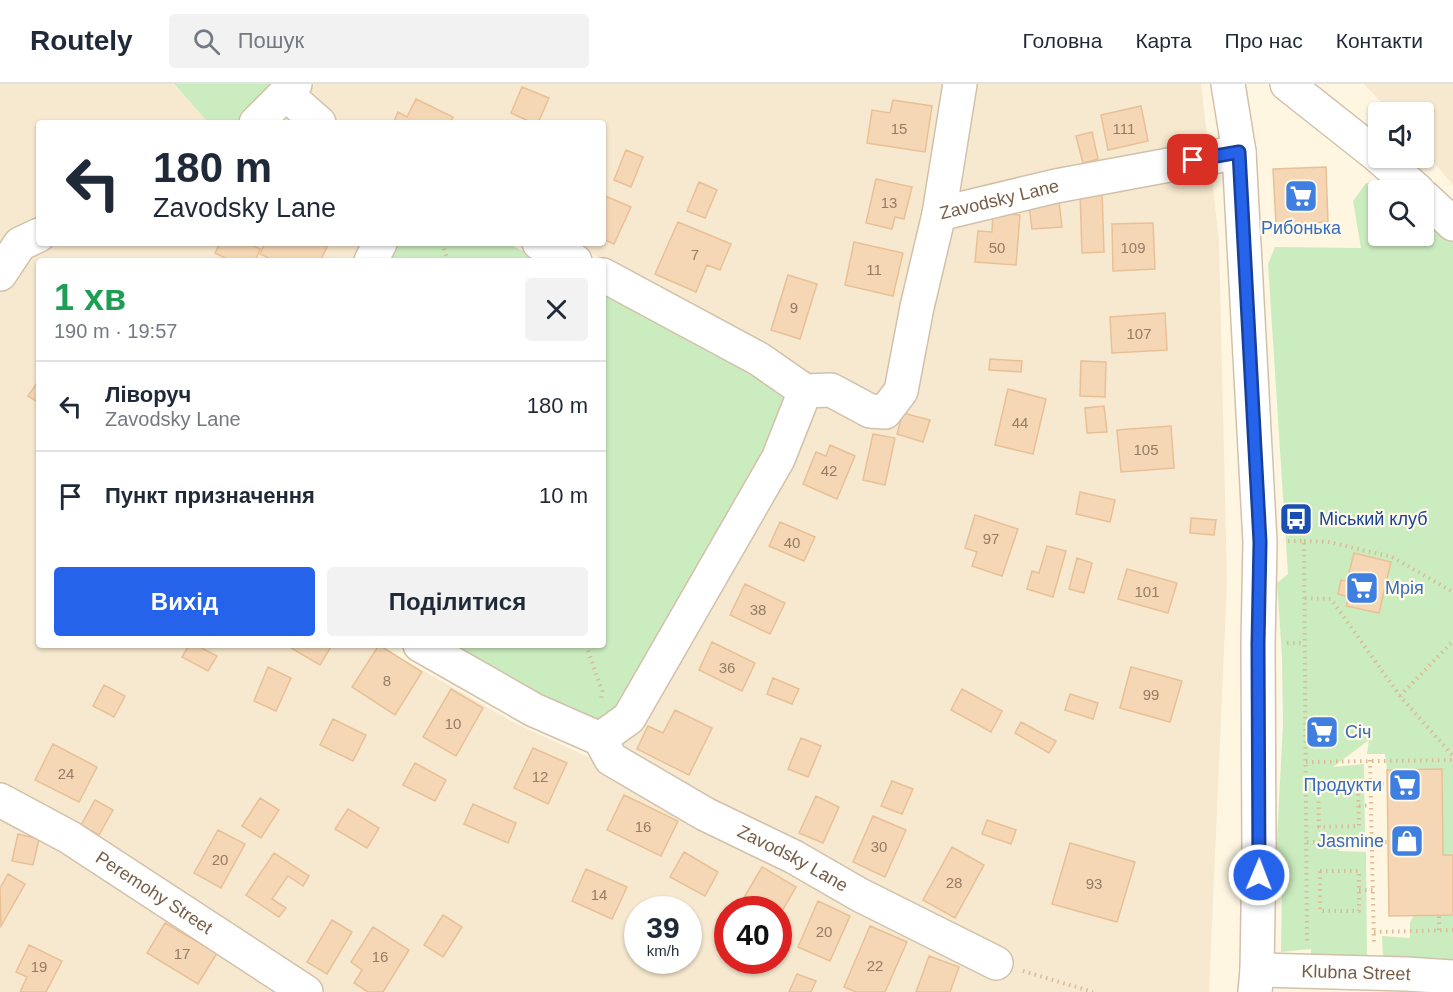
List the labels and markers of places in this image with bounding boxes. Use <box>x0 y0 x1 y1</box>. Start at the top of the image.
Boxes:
pin <box>1167 134 1218 185</box>
supermarket icon: Рибонька <box>1283 178 1319 214</box>
place label: Рибонька <box>1261 218 1342 238</box>
bus stop icon: Міський клуб <box>1278 501 1314 537</box>
place label: Міський клуб <box>1319 509 1427 529</box>
supermarket icon: Мрія <box>1344 570 1380 606</box>
place label: Мрія <box>1385 578 1424 598</box>
supermarket icon: Січ <box>1304 714 1340 750</box>
place label: Січ <box>1345 722 1371 742</box>
supermarket icon: Продукти <box>1387 767 1423 803</box>
place label: Продукти <box>1304 775 1382 795</box>
shop icon: Jasmine <box>1389 823 1425 859</box>
place label: Jasmine <box>1317 831 1384 851</box>

